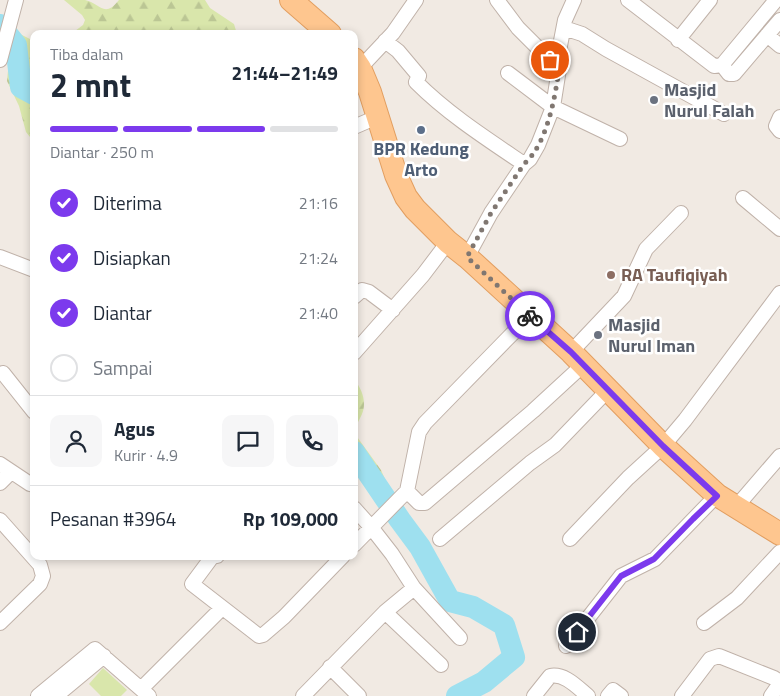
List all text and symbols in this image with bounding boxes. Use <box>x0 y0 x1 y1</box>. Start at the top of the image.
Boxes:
pin <box>529 39 571 81</box>
text: Tiba dalam <box>50 42 123 66</box>
icon: bag <box>536 46 564 74</box>
text: 21:44–21:49 <box>231 58 338 87</box>
text: 2 mnt <box>50 61 131 109</box>
place label: Masjid Nurul Falah <box>664 76 754 124</box>
marker: Masjid Nurul Falah <box>648 94 660 106</box>
marker: BPR Kedung Arto <box>415 124 427 136</box>
place label: BPR Kedung Arto <box>373 135 469 183</box>
text: Diantar · 250 m <box>50 140 154 164</box>
text: Diterima <box>93 188 162 217</box>
icon: check <box>50 189 78 217</box>
text: 21:16 <box>299 191 338 215</box>
text: Disiapkan <box>93 243 171 272</box>
icon: check <box>50 244 78 272</box>
text: 21:24 <box>299 246 338 270</box>
place label: RA Taufiqiyah <box>621 261 728 288</box>
marker: RA Taufiqiyah <box>605 269 617 281</box>
courier <box>505 291 555 341</box>
text: Diantar <box>93 298 152 327</box>
icon: check <box>50 299 78 327</box>
text: 21:40 <box>299 301 338 325</box>
icon: bike <box>516 302 544 330</box>
place label: Masjid Nurul Iman <box>608 311 695 359</box>
marker: Masjid Nurul Iman <box>592 329 604 341</box>
text: Sampai <box>93 353 152 382</box>
text: Agus <box>114 414 155 443</box>
button: person <box>50 415 102 467</box>
button: chat <box>222 415 274 467</box>
button: phone <box>286 415 338 467</box>
text: Kurir · 4.9 <box>114 443 178 467</box>
text: Pesanan #3964 <box>50 504 176 533</box>
text: Rp 109,000 <box>243 504 338 533</box>
pin <box>556 611 598 653</box>
icon: home <box>563 618 591 646</box>

